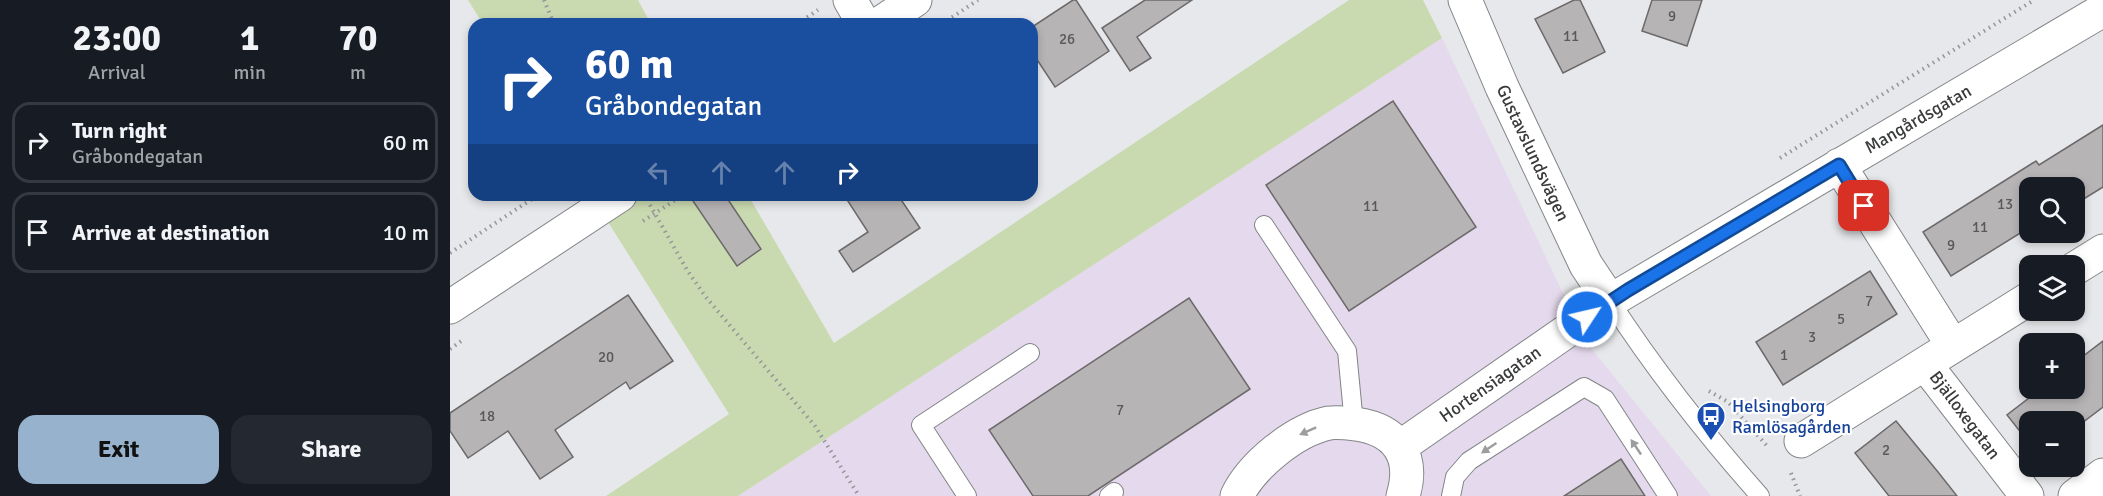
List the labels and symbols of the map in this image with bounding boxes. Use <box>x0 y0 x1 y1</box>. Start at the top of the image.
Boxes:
house number: 9 <box>1668 7 1676 25</box>
house number: 11 <box>1563 27 1579 45</box>
house number: 26 <box>1059 30 1075 48</box>
street label: Mangårdsgatan <box>1861 80 1975 158</box>
street label: Gustavslundsvägen <box>1492 81 1574 225</box>
pin <box>1838 180 1889 231</box>
house number: 13 <box>1997 195 2013 213</box>
house number: 11 <box>1363 197 1379 215</box>
house number: 11 <box>1972 218 1988 236</box>
house number: 9 <box>1947 236 1955 254</box>
position arrow <box>1555 285 1619 349</box>
house number: 7 <box>1865 292 1873 310</box>
house number: 5 <box>1837 310 1845 328</box>
house number: 3 <box>1808 328 1816 346</box>
street label: Hortensiagatan <box>1435 341 1545 427</box>
house number: 1 <box>1780 346 1788 364</box>
house number: 20 <box>598 348 614 366</box>
street label: Bjälloxegatan <box>1925 366 2005 464</box>
place label: Helsingborg Ramlösagården <box>1732 395 1851 438</box>
bus stop icon: Helsingborg Ramlösagården <box>1695 400 1727 442</box>
house number: 7 <box>1116 401 1124 419</box>
house number: 18 <box>479 407 495 425</box>
one-way arrow <box>1299 426 1316 435</box>
one-way arrow <box>1630 440 1642 456</box>
house number: 2 <box>1882 441 1890 459</box>
one-way arrow <box>1481 442 1497 453</box>

